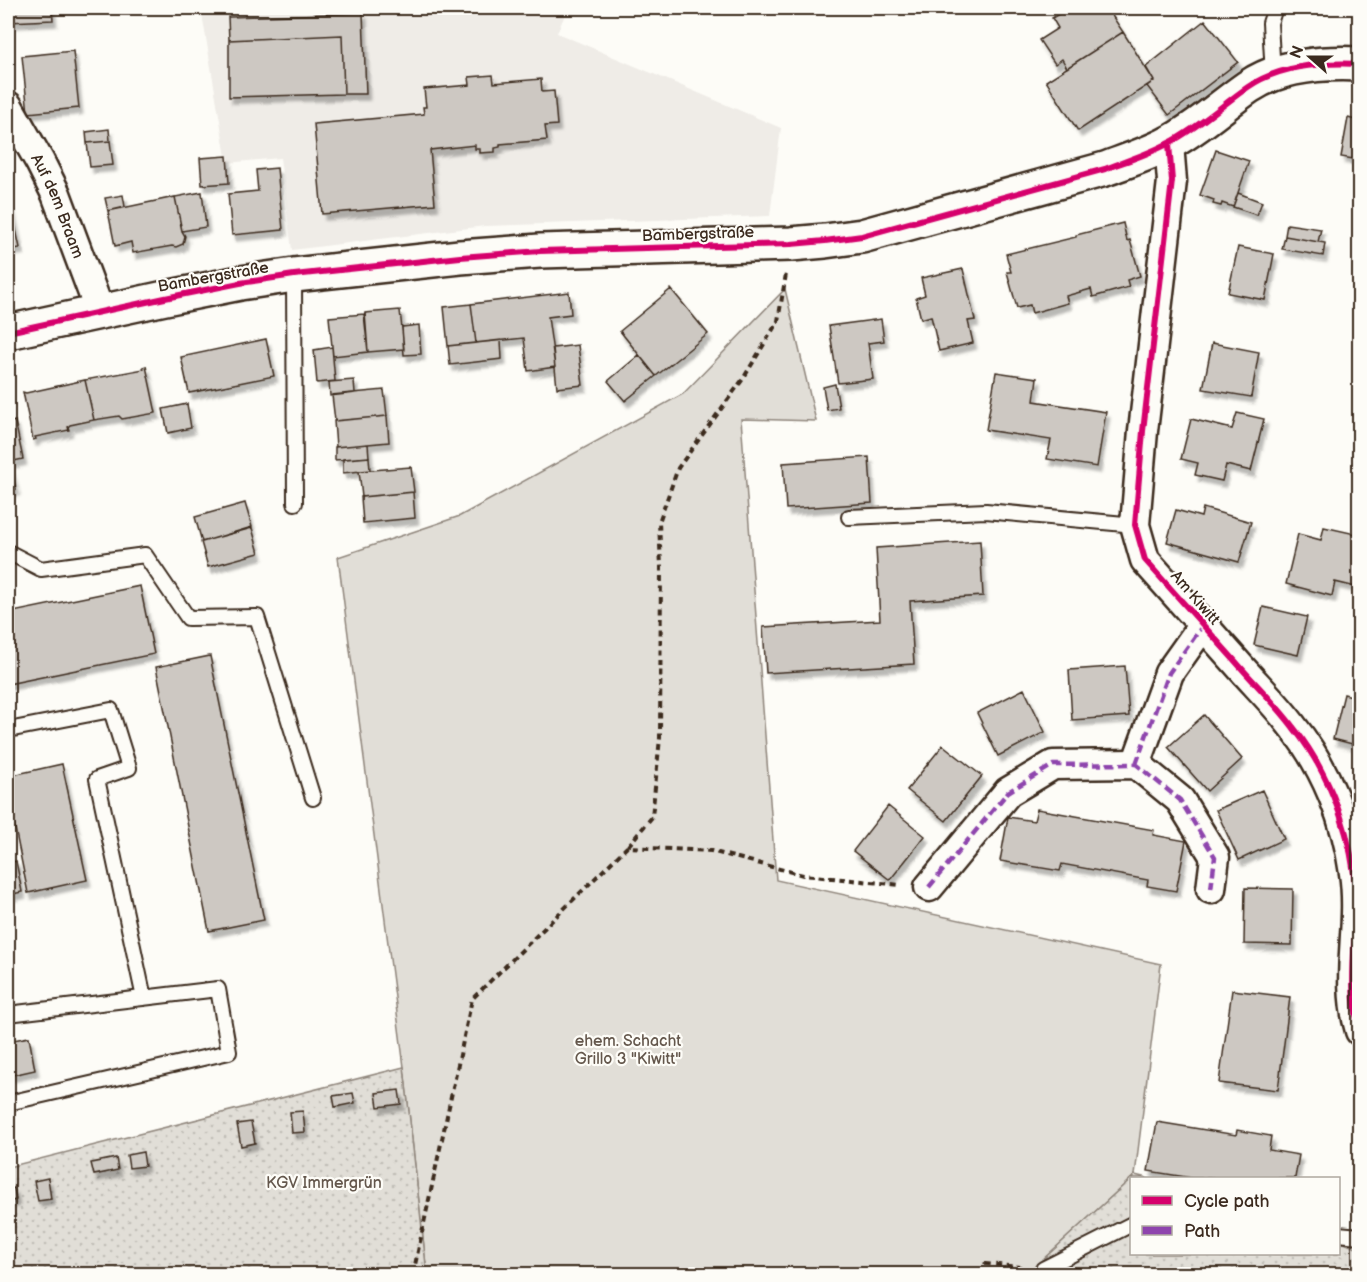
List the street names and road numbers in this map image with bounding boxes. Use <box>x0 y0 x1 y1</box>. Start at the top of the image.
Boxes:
street label: Auf dem Braam <box>26 151 87 261</box>
street label: Bambergstraße <box>642 223 755 246</box>
street label: Bambergstraße <box>156 258 271 297</box>
street label: Am Kiwitt <box>1166 567 1224 629</box>

